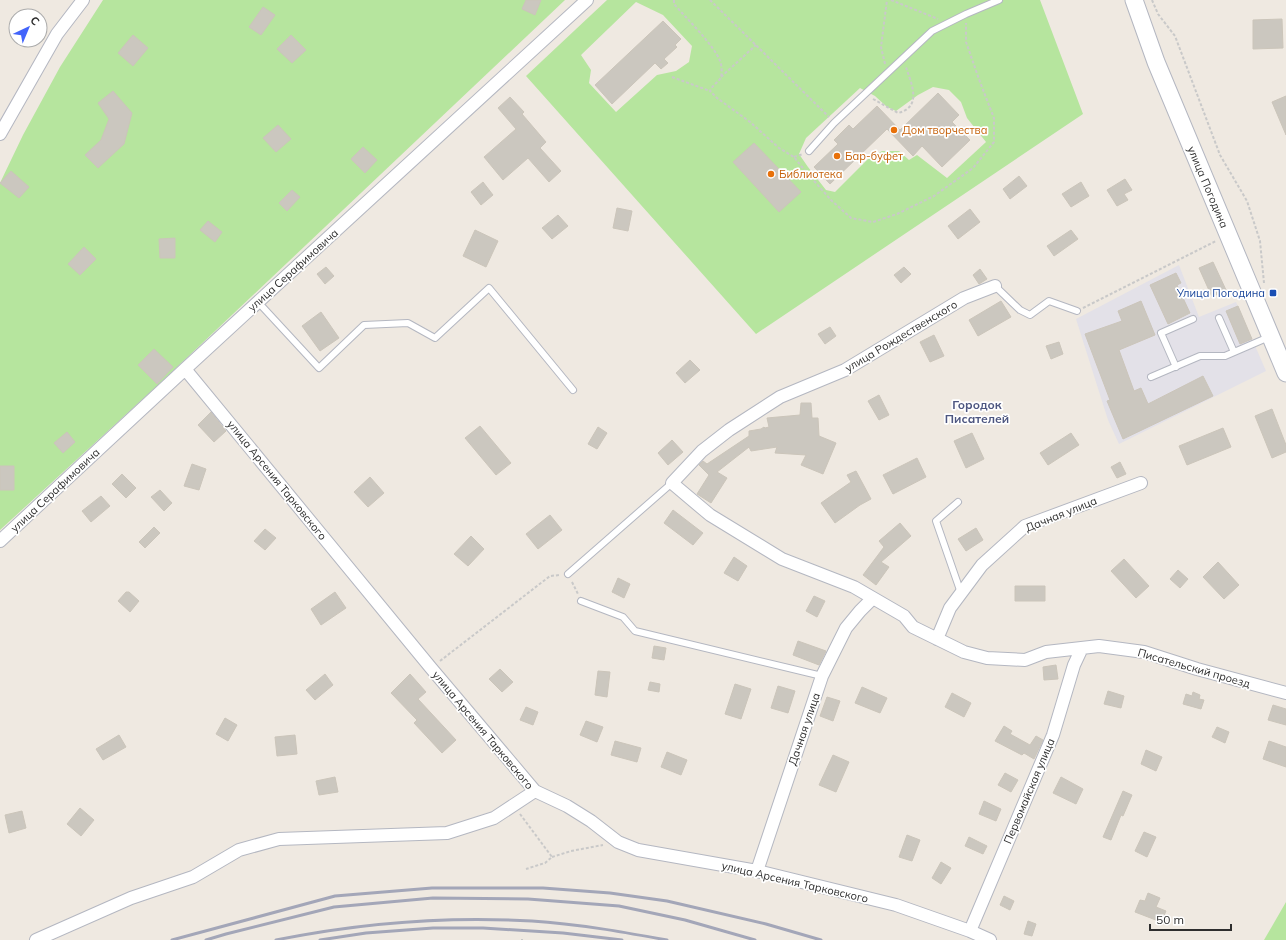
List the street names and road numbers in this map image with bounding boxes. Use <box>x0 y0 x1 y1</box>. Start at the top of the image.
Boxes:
street label: улица Погодина <box>1184 144 1232 230</box>
street label: улица Серафимовича <box>245 226 341 314</box>
street label: улица Рождественского <box>842 297 960 375</box>
street label: улица Арсения Тарковского <box>224 417 330 543</box>
street label: улица Серафимовича <box>8 445 102 535</box>
street label: Дачная улица <box>1023 493 1099 535</box>
street label: Писательский проезд <box>1136 645 1252 691</box>
street label: улица Арсения Тарковского <box>429 668 537 792</box>
street label: Дачная улица <box>785 691 823 767</box>
street label: Первомайская улица <box>1000 736 1058 846</box>
street label: улица Арсения Тарковского <box>720 858 870 906</box>

